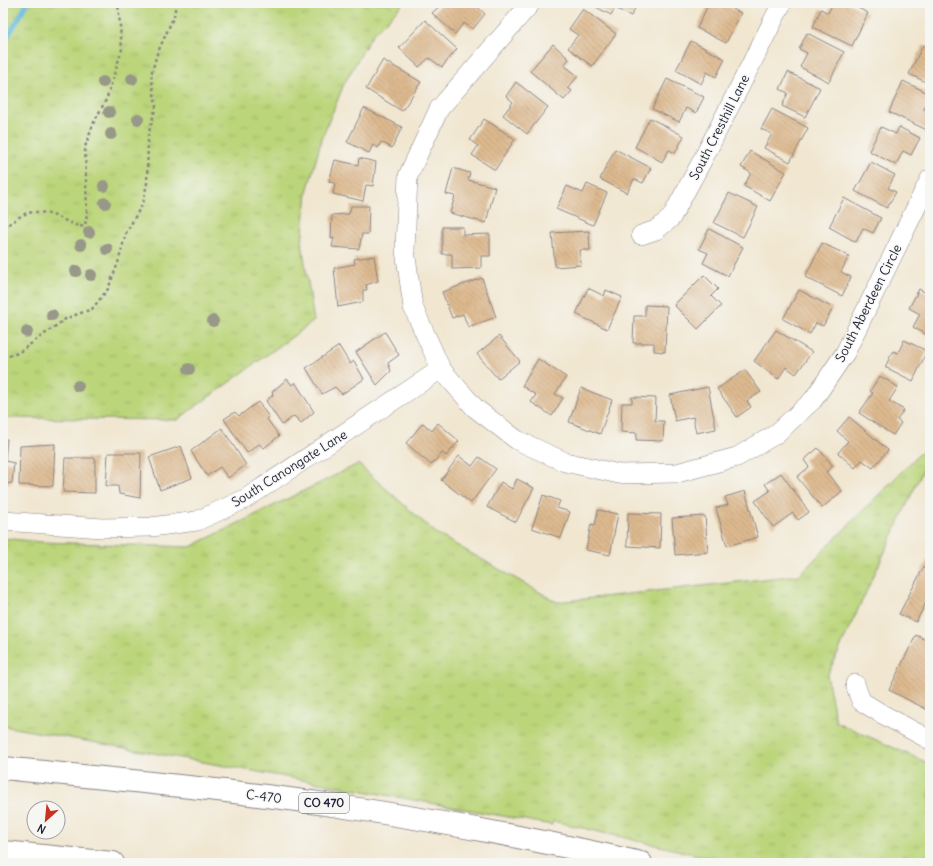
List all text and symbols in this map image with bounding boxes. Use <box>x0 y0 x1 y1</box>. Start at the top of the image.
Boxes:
street label: South Cresthill Lane <box>686 72 753 183</box>
street label: South Aberdeen Circle <box>831 241 906 365</box>
street label: South Canongate Lane <box>228 426 350 511</box>
street label: C-470 <box>245 786 283 807</box>
road number: CO 470 <box>299 793 349 813</box>
north arrow <box>26 800 66 840</box>
text: N <box>35 821 48 837</box>

